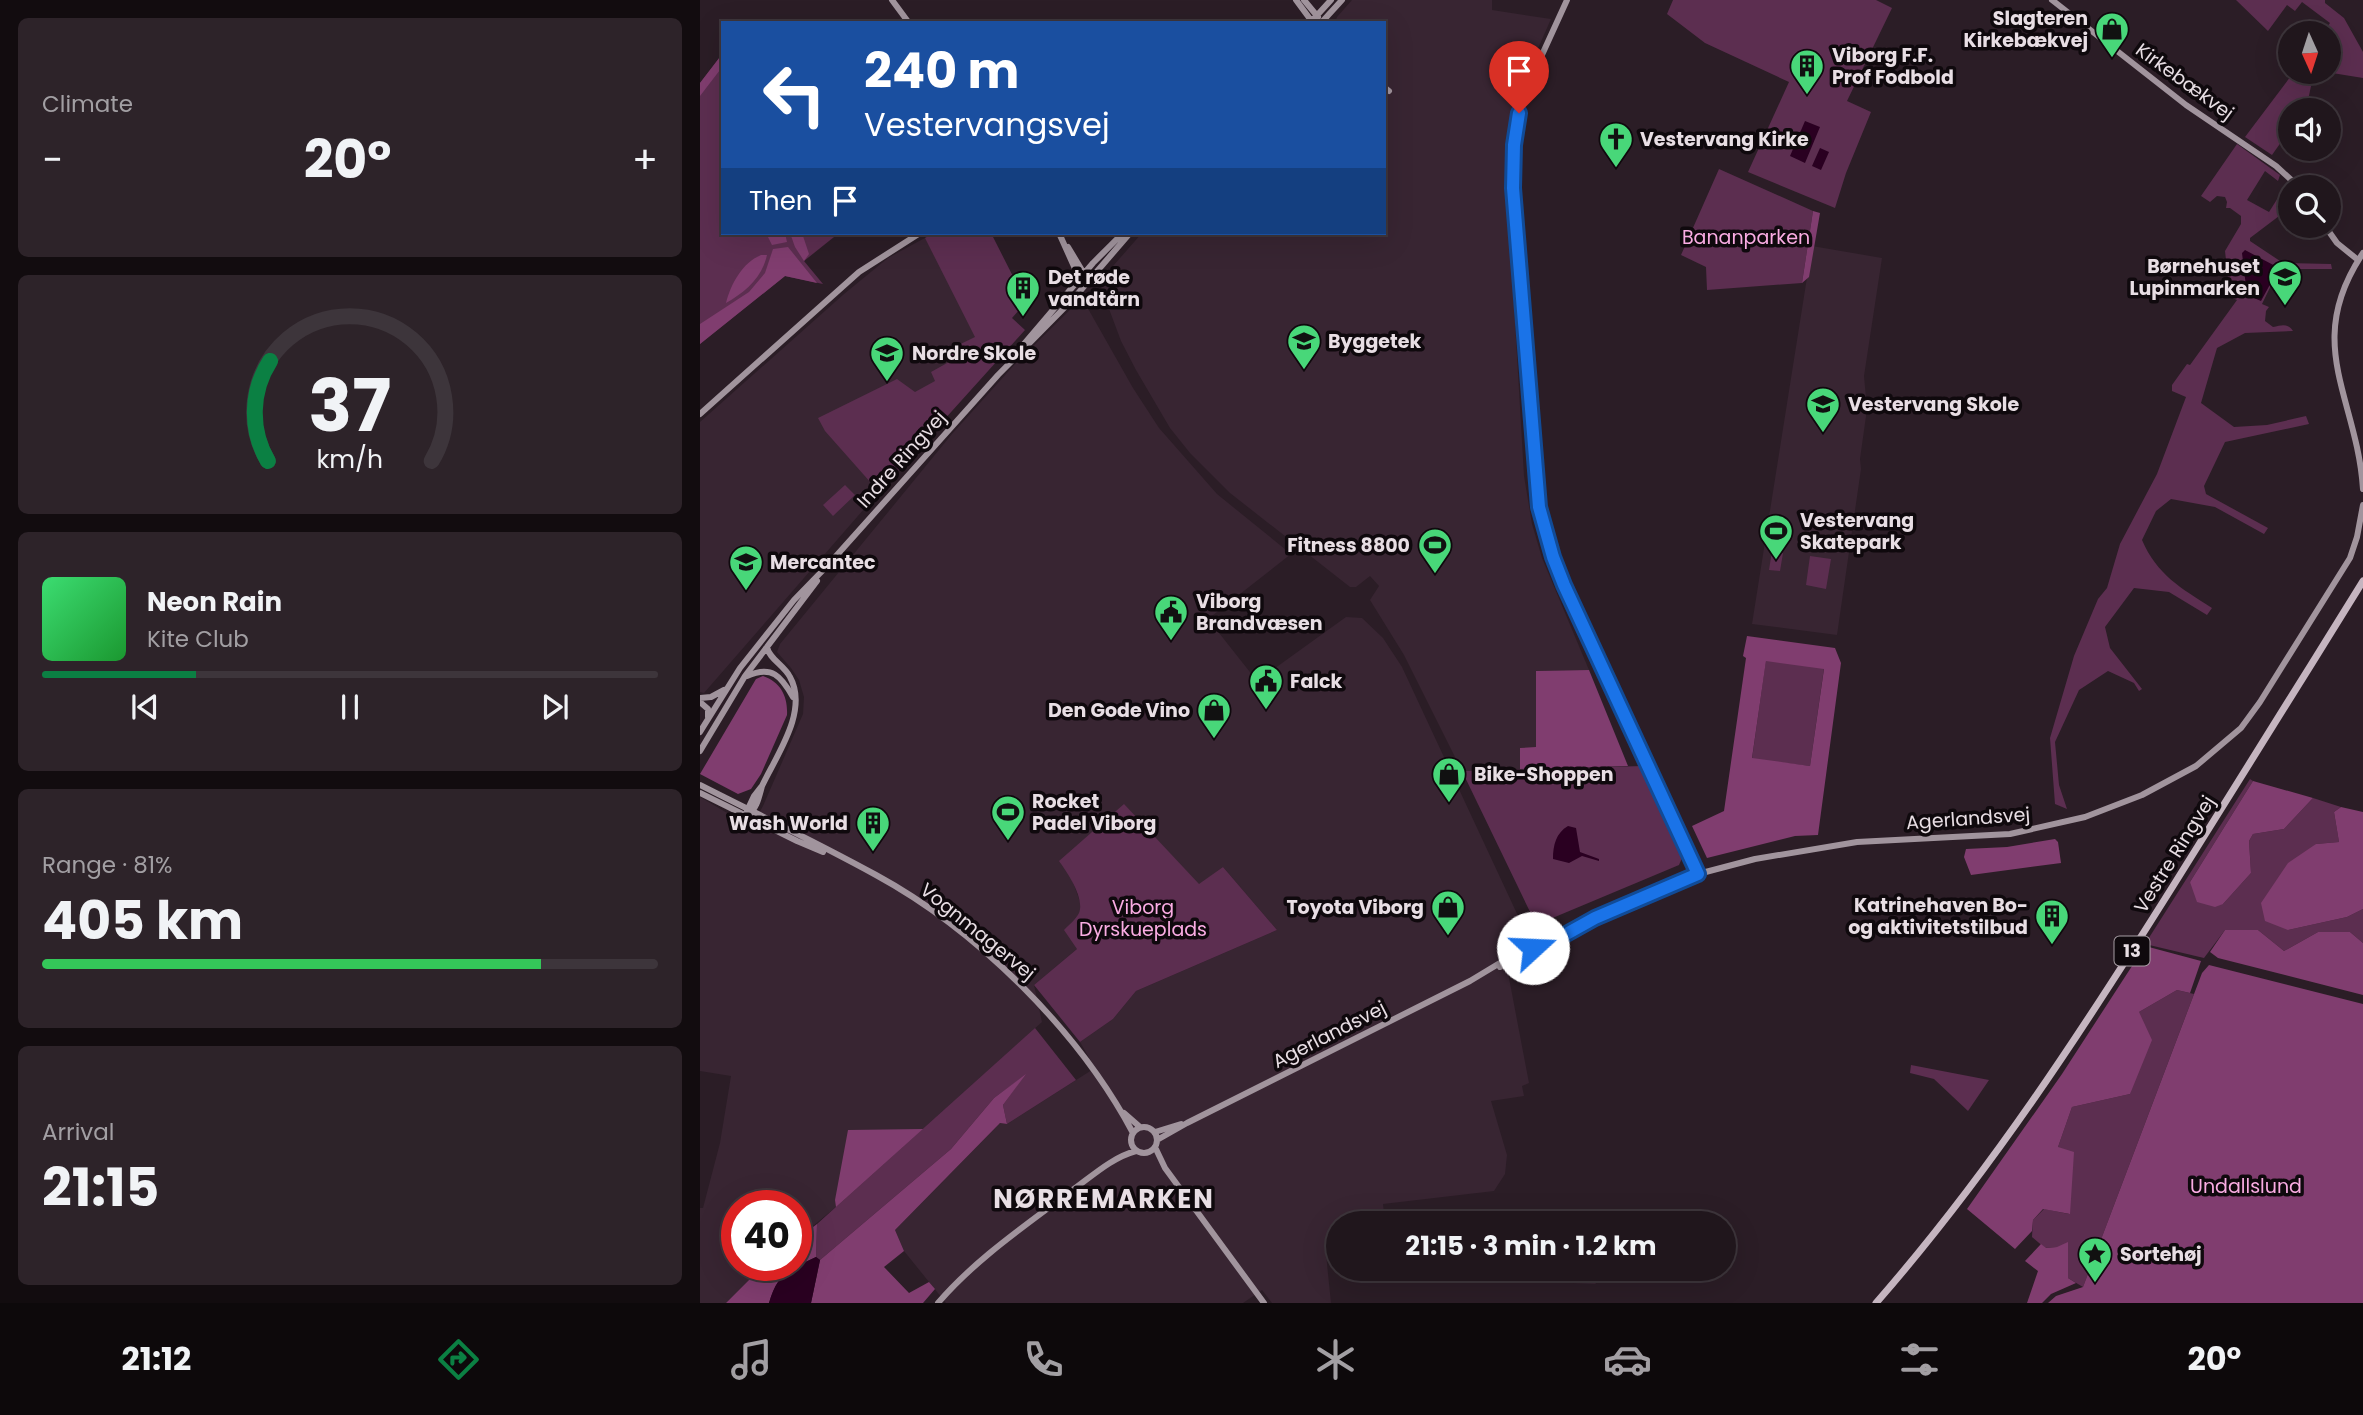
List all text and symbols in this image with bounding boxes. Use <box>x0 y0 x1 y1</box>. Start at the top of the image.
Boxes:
place label: Slagteren Kirkebækvej <box>1963 5 2088 54</box>
shop icon: Slagteren Kirkebækvej <box>2093 10 2131 59</box>
north arrow <box>2278 21 2342 84</box>
map controls <box>2278 21 2341 238</box>
text: 240 m <box>864 37 1019 105</box>
street label: Kirkebækvej <box>2130 37 2239 126</box>
pin <box>1489 41 1549 113</box>
place label: Viborg F.F. Prof Fodbold <box>1832 42 1954 91</box>
building icon: Viborg F.F. Prof Fodbold <box>1788 47 1826 96</box>
icon: left <box>749 49 840 140</box>
icon: arrive <box>1500 52 1538 90</box>
text: Climate <box>42 88 133 120</box>
button: sound <box>2278 98 2341 161</box>
text: Vestervangsvej <box>864 102 1110 147</box>
church icon: Vestervang Kirke <box>1597 120 1635 169</box>
text: 20° <box>304 123 391 196</box>
place label: Vestervang Kirke <box>1640 126 1809 153</box>
text: − <box>42 133 63 186</box>
text: + <box>632 133 658 186</box>
button: search <box>2278 175 2341 238</box>
icon: arrive <box>826 182 864 220</box>
text: Then <box>749 183 812 219</box>
park label: Bananparken <box>1682 224 1810 251</box>
place label: Børnehuset Lupinmarken <box>2129 253 2260 302</box>
school or university icon: Børnehuset Lupinmarken <box>2266 258 2304 307</box>
place label: Det røde vandtårn <box>1048 264 1140 313</box>
building icon: Det røde vandtårn <box>1004 269 1042 318</box>
school or university icon: Byggetek <box>1285 322 1323 371</box>
place label: Byggetek <box>1328 328 1421 355</box>
school or university icon: Nordre Skole <box>868 334 906 383</box>
place label: Nordre Skole <box>912 340 1036 367</box>
text: 37 <box>309 355 392 456</box>
school or university icon: Vestervang Skole <box>1804 385 1842 434</box>
place label: Vestervang Skole <box>1848 391 2019 418</box>
street label: Indre Ringvej <box>851 405 952 514</box>
text: km/h <box>317 441 383 476</box>
place label: Vestervang Skatepark <box>1800 507 1914 556</box>
sports icon: Vestervang Skatepark <box>1757 512 1795 561</box>
sports icon: Fitness 8800 <box>1416 526 1454 575</box>
place label: Fitness 8800 <box>1287 532 1410 559</box>
school or university icon: Mercantec <box>727 543 765 592</box>
place label: Mercantec <box>770 549 875 576</box>
text: Neon Rain <box>147 584 282 620</box>
place label: Viborg Brandvæsen <box>1196 588 1323 637</box>
public building icon: Viborg Brandvæsen <box>1152 593 1190 642</box>
text: Kite Club <box>147 623 249 655</box>
public building icon: Falck <box>1247 662 1285 711</box>
place label: Falck <box>1290 668 1342 695</box>
icon: previous <box>126 688 164 726</box>
icon: pause <box>331 688 369 726</box>
icon: next <box>536 688 574 726</box>
shop icon: Den Gode Vino <box>1195 691 1233 740</box>
place label: Den Gode Vino <box>1048 697 1190 724</box>
shop icon: Bike-Shoppen <box>1430 755 1468 804</box>
place label: Bike-Shoppen <box>1474 761 1614 788</box>
place label: Rocket Padel Viborg <box>1032 788 1157 837</box>
street label: Vestre Ringvej <box>2128 790 2221 918</box>
sports icon: Rocket Padel Viborg <box>989 793 1027 842</box>
street label: Agerlandsvej <box>1905 801 2031 836</box>
building icon: Wash World <box>854 804 892 853</box>
place label: Wash World <box>729 810 848 837</box>
text: Range · 81% <box>42 849 173 881</box>
street label: Vognmagervej <box>914 876 1041 986</box>
text: 405 km <box>42 884 243 957</box>
shop icon: Toyota Viborg <box>1429 888 1467 937</box>
place label: Katrinehaven Bo- og aktivitetstilbud <box>1848 892 2028 941</box>
park label: Viborg Dyrskueplads <box>1079 894 1207 943</box>
place label: Toyota Viborg <box>1286 894 1424 921</box>
building icon: Katrinehaven Bo- og aktivitetstilbud <box>2033 897 2071 946</box>
position arrow <box>1496 911 1570 985</box>
road number: 13 <box>2114 936 2150 966</box>
street label: Agerlandsvej <box>1268 994 1391 1075</box>
text: Arrival <box>42 1116 114 1148</box>
text: 21:15 <box>42 1151 159 1224</box>
park label: Undallslund <box>2190 1173 2302 1200</box>
district label: NØRREMARKEN <box>993 1181 1215 1217</box>
speed limit sign: 40 <box>721 1190 812 1281</box>
text: 21:15 · 3 min · 1.2 km <box>1405 1228 1657 1264</box>
place icon: Sortehøj <box>2076 1235 2114 1284</box>
place label: Sortehøj <box>2120 1241 2202 1268</box>
icon: directions <box>434 1335 483 1384</box>
icon: music <box>727 1335 776 1384</box>
icon: phone <box>1019 1335 1068 1384</box>
icon: climate <box>1311 1335 1360 1384</box>
icon: car <box>1603 1335 1652 1384</box>
icon: filters <box>1895 1335 1944 1384</box>
text: 21:12 <box>122 1336 191 1381</box>
text: 20° <box>2187 1336 2241 1381</box>

